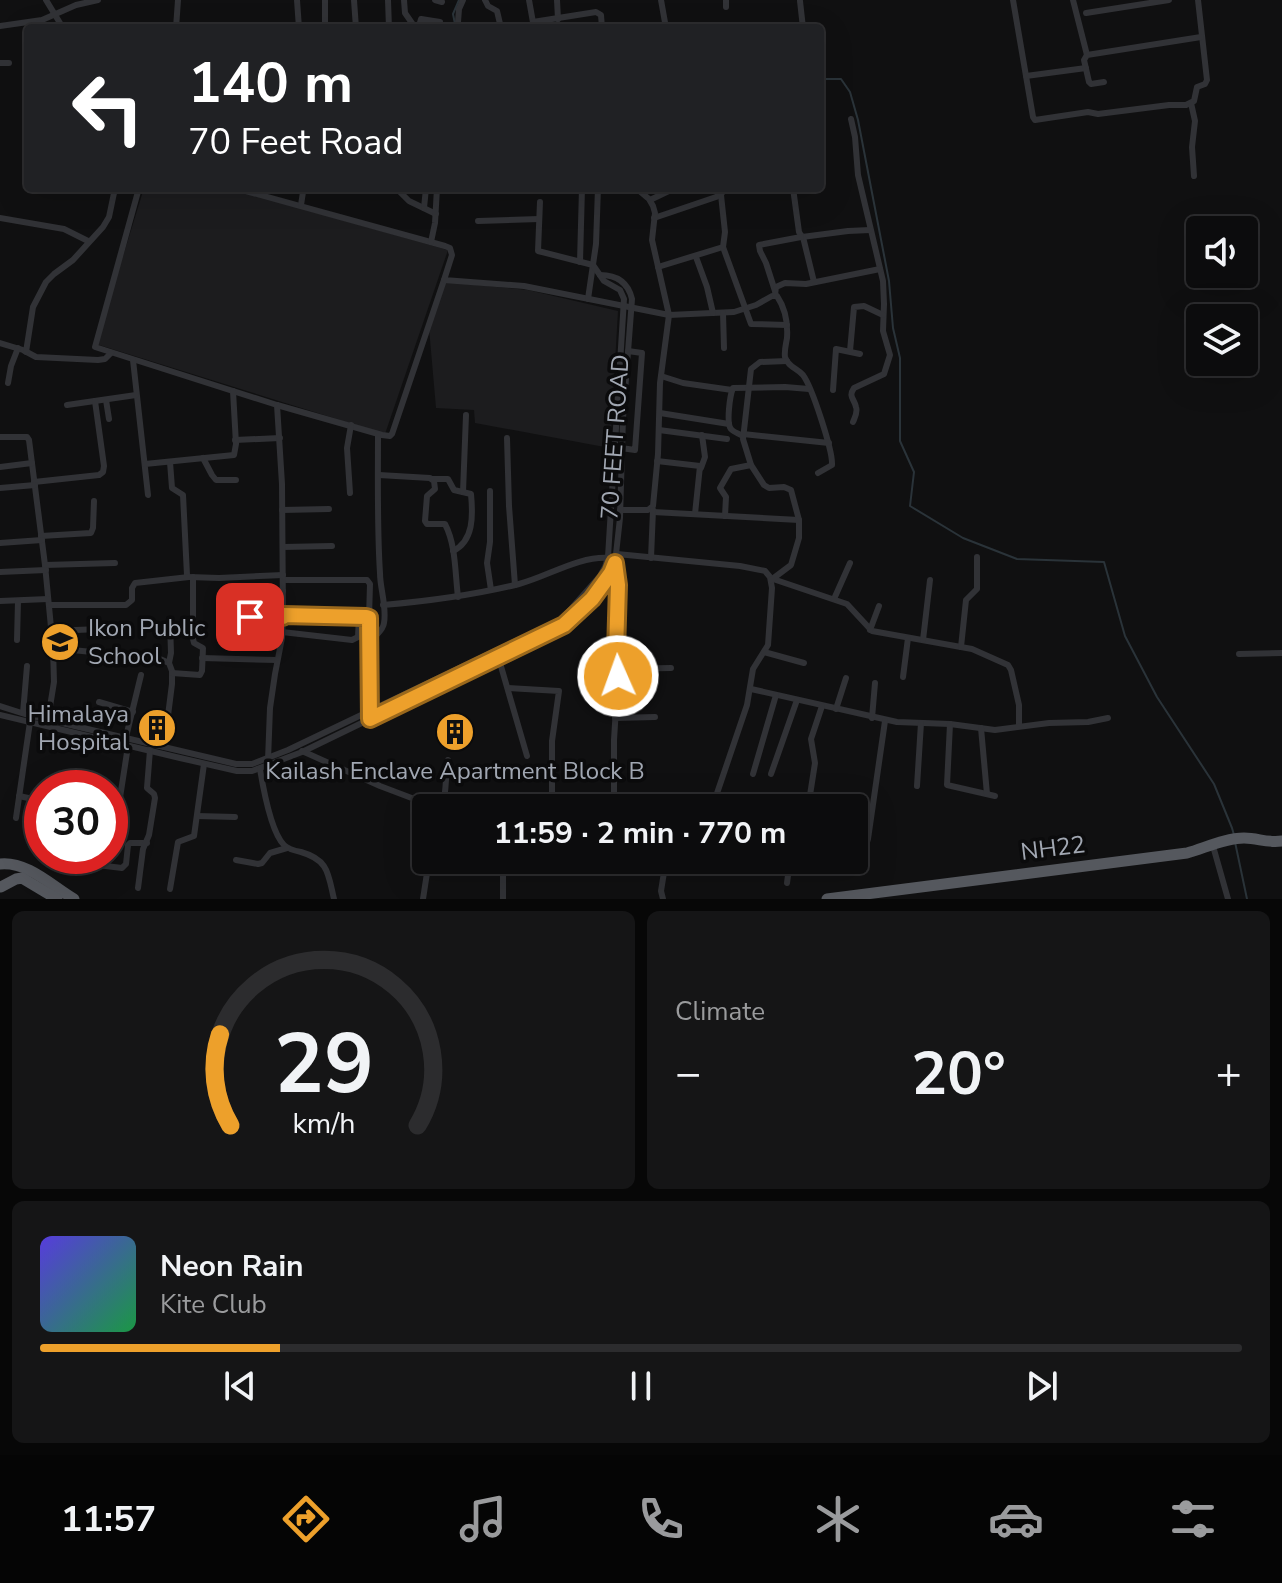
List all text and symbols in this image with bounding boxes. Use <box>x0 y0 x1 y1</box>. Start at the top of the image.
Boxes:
text: 140 m <box>188 45 353 122</box>
icon: left <box>56 56 160 160</box>
text: 70 Feet Road <box>188 118 403 167</box>
map controls <box>1186 216 1258 376</box>
button: sound <box>1186 216 1258 288</box>
button: layers <box>1186 304 1258 376</box>
street label: 70 FEET ROAD <box>593 353 637 521</box>
pin <box>216 583 284 651</box>
icon: arrive <box>228 595 272 639</box>
place label: Ikon Public School <box>88 612 205 672</box>
school or university icon: Ikon Public School <box>39 621 81 663</box>
position arrow <box>576 634 660 718</box>
place label: Himalaya Hospital <box>27 698 129 758</box>
building icon: Himalaya Hospital <box>136 707 178 749</box>
building icon: Kailash Enclave Apartment Block B <box>434 711 476 753</box>
place label: Kailash Enclave Apartment Block B <box>265 755 645 787</box>
speed limit sign: 30 <box>24 770 128 874</box>
text: 11:59 · 2 min · 770 m <box>494 813 786 854</box>
street label: NH22 <box>1019 828 1087 868</box>
text: Climate <box>675 994 765 1029</box>
text: 29 <box>274 1008 373 1121</box>
text: 20° <box>911 1033 1006 1115</box>
text: − <box>675 1044 701 1104</box>
text: + <box>1216 1044 1242 1104</box>
text: km/h <box>292 1104 355 1143</box>
text: Neon Rain <box>160 1246 304 1287</box>
text: Kite Club <box>160 1287 267 1322</box>
icon: previous <box>218 1364 262 1408</box>
icon: pause <box>619 1364 663 1408</box>
icon: next <box>1020 1364 1064 1408</box>
icon: directions <box>278 1491 334 1547</box>
icon: music <box>455 1491 511 1547</box>
icon: phone <box>633 1491 689 1547</box>
icon: climate <box>810 1491 866 1547</box>
icon: car <box>988 1491 1044 1547</box>
icon: filters <box>1165 1491 1221 1547</box>
text: 11:57 <box>61 1495 156 1544</box>

